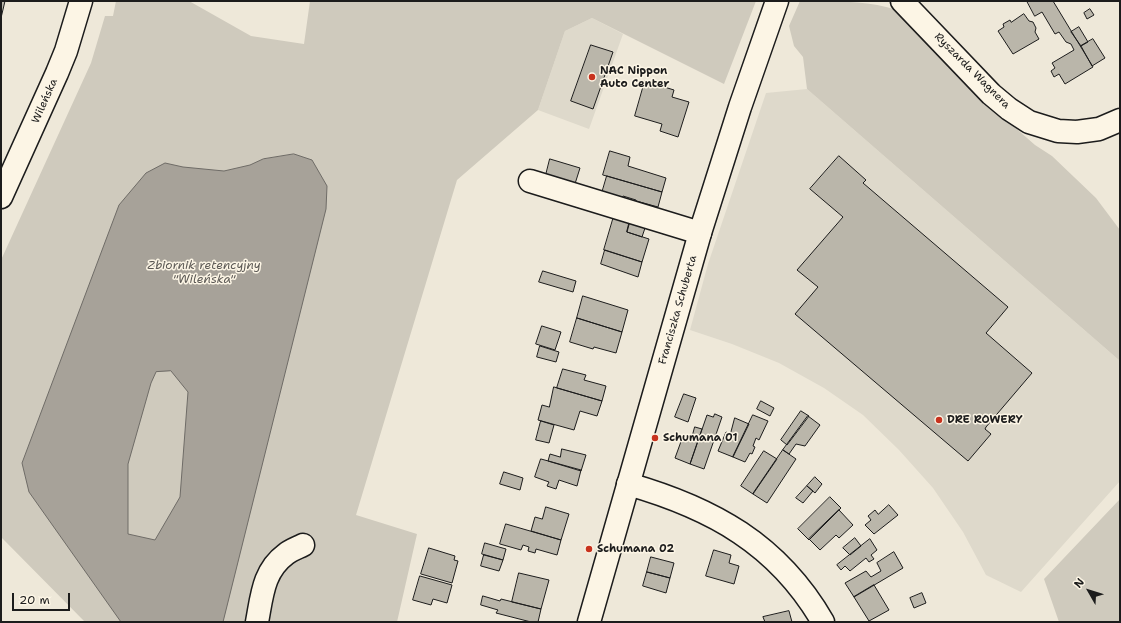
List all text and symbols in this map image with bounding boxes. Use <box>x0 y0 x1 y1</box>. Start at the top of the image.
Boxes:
street label: Ryszarda Wagnera <box>931 30 1013 112</box>
place label: NAC Nippon Auto Center <box>600 64 669 90</box>
marker: NAC Nippon Auto Center <box>587 72 597 82</box>
street label: Wileńska <box>29 77 61 125</box>
street label: Franciszka Schuberta <box>656 254 700 366</box>
water label: Zbiornik retencyjny "Wileńska" <box>147 259 261 287</box>
place label: DRE ROWERY <box>947 413 1023 427</box>
marker: DRE ROWERY <box>934 415 944 425</box>
place label: Schumana 01 <box>663 431 738 445</box>
marker: Schumana 01 <box>650 433 660 443</box>
place label: Schumana 02 <box>597 542 674 556</box>
marker: Schumana 02 <box>584 544 594 554</box>
north arrow <box>1069 571 1109 611</box>
text: N <box>1071 575 1088 591</box>
scale bar <box>14 585 72 611</box>
text: 20 m <box>19 592 50 608</box>

